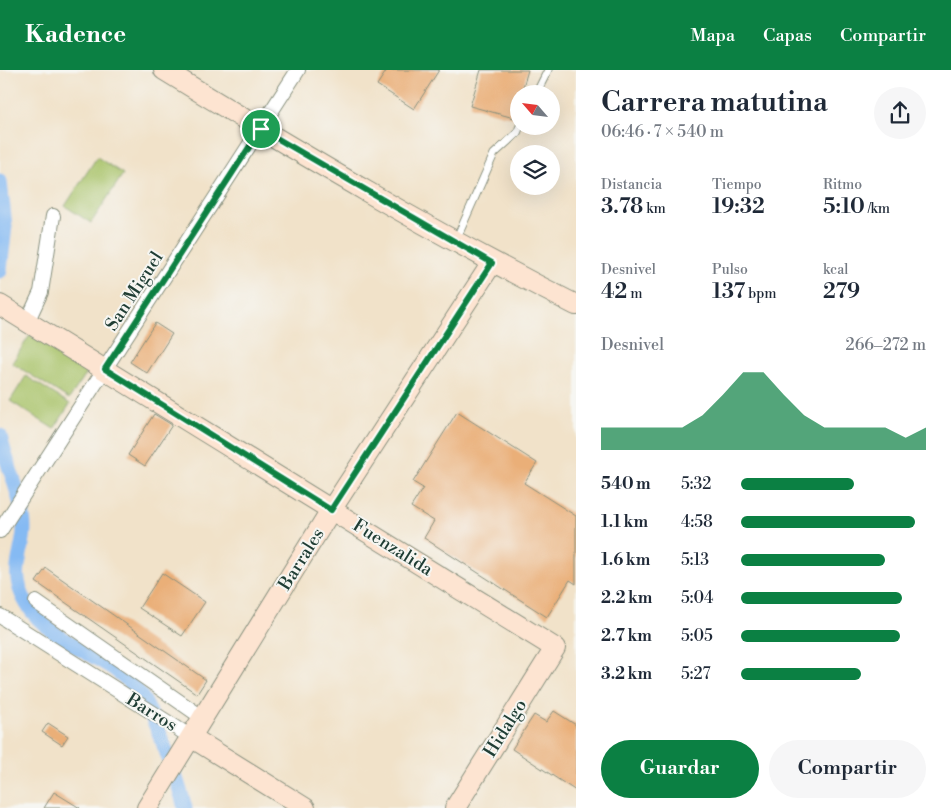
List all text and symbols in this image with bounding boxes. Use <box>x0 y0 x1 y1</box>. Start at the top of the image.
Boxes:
text: Kadence <box>25 20 126 50</box>
text: Mapa <box>691 24 735 47</box>
text: Capas <box>763 24 812 47</box>
text: Compartir <box>840 24 926 47</box>
north arrow <box>510 85 560 135</box>
map controls <box>510 85 560 195</box>
text: Carrera matutina <box>601 85 828 120</box>
button: share <box>874 87 926 139</box>
pin <box>240 108 282 150</box>
icon: arrive <box>247 115 275 143</box>
text: 06:46 · 7 × 540 m <box>601 122 724 142</box>
button: layers <box>510 145 560 195</box>
text: Distancia <box>601 176 662 194</box>
text: Tiempo <box>712 176 762 194</box>
text: Ritmo <box>823 176 862 194</box>
text: 3.78 <box>601 194 643 220</box>
text: 19:32 <box>712 194 765 220</box>
text: 5:10 <box>823 194 865 220</box>
text: km <box>643 200 666 218</box>
text: /km <box>865 200 890 218</box>
street label: San Miguel <box>100 247 169 335</box>
text: Desnivel <box>601 261 656 279</box>
text: Pulso <box>712 261 748 279</box>
text: kcal <box>823 261 848 279</box>
text: 42 <box>601 279 627 305</box>
text: 137 <box>712 279 745 305</box>
text: 279 <box>823 279 860 305</box>
text: m <box>627 285 642 303</box>
text: bpm <box>745 285 777 303</box>
text: Desnivel <box>601 335 664 355</box>
text: 266–272 m <box>846 335 926 355</box>
text: 540 m <box>601 474 651 494</box>
text: 5:32 <box>681 474 711 494</box>
text: 1.1 km <box>601 512 648 532</box>
text: 4:58 <box>681 512 713 532</box>
street label: Fuenzalida <box>348 514 438 582</box>
street label: Barrales <box>273 524 330 595</box>
text: 1.6 km <box>601 550 650 570</box>
text: 5:13 <box>681 550 709 570</box>
text: 2.2 km <box>601 588 652 608</box>
text: 5:04 <box>681 588 714 608</box>
text: 2.7 km <box>601 626 652 646</box>
text: 5:05 <box>681 626 713 646</box>
text: 3.2 km <box>601 664 652 684</box>
text: 5:27 <box>681 664 711 684</box>
street label: Barros <box>121 687 181 737</box>
street label: Hidalgo <box>479 695 532 762</box>
button: Guardar <box>601 740 759 798</box>
button: Compartir <box>769 740 926 798</box>

